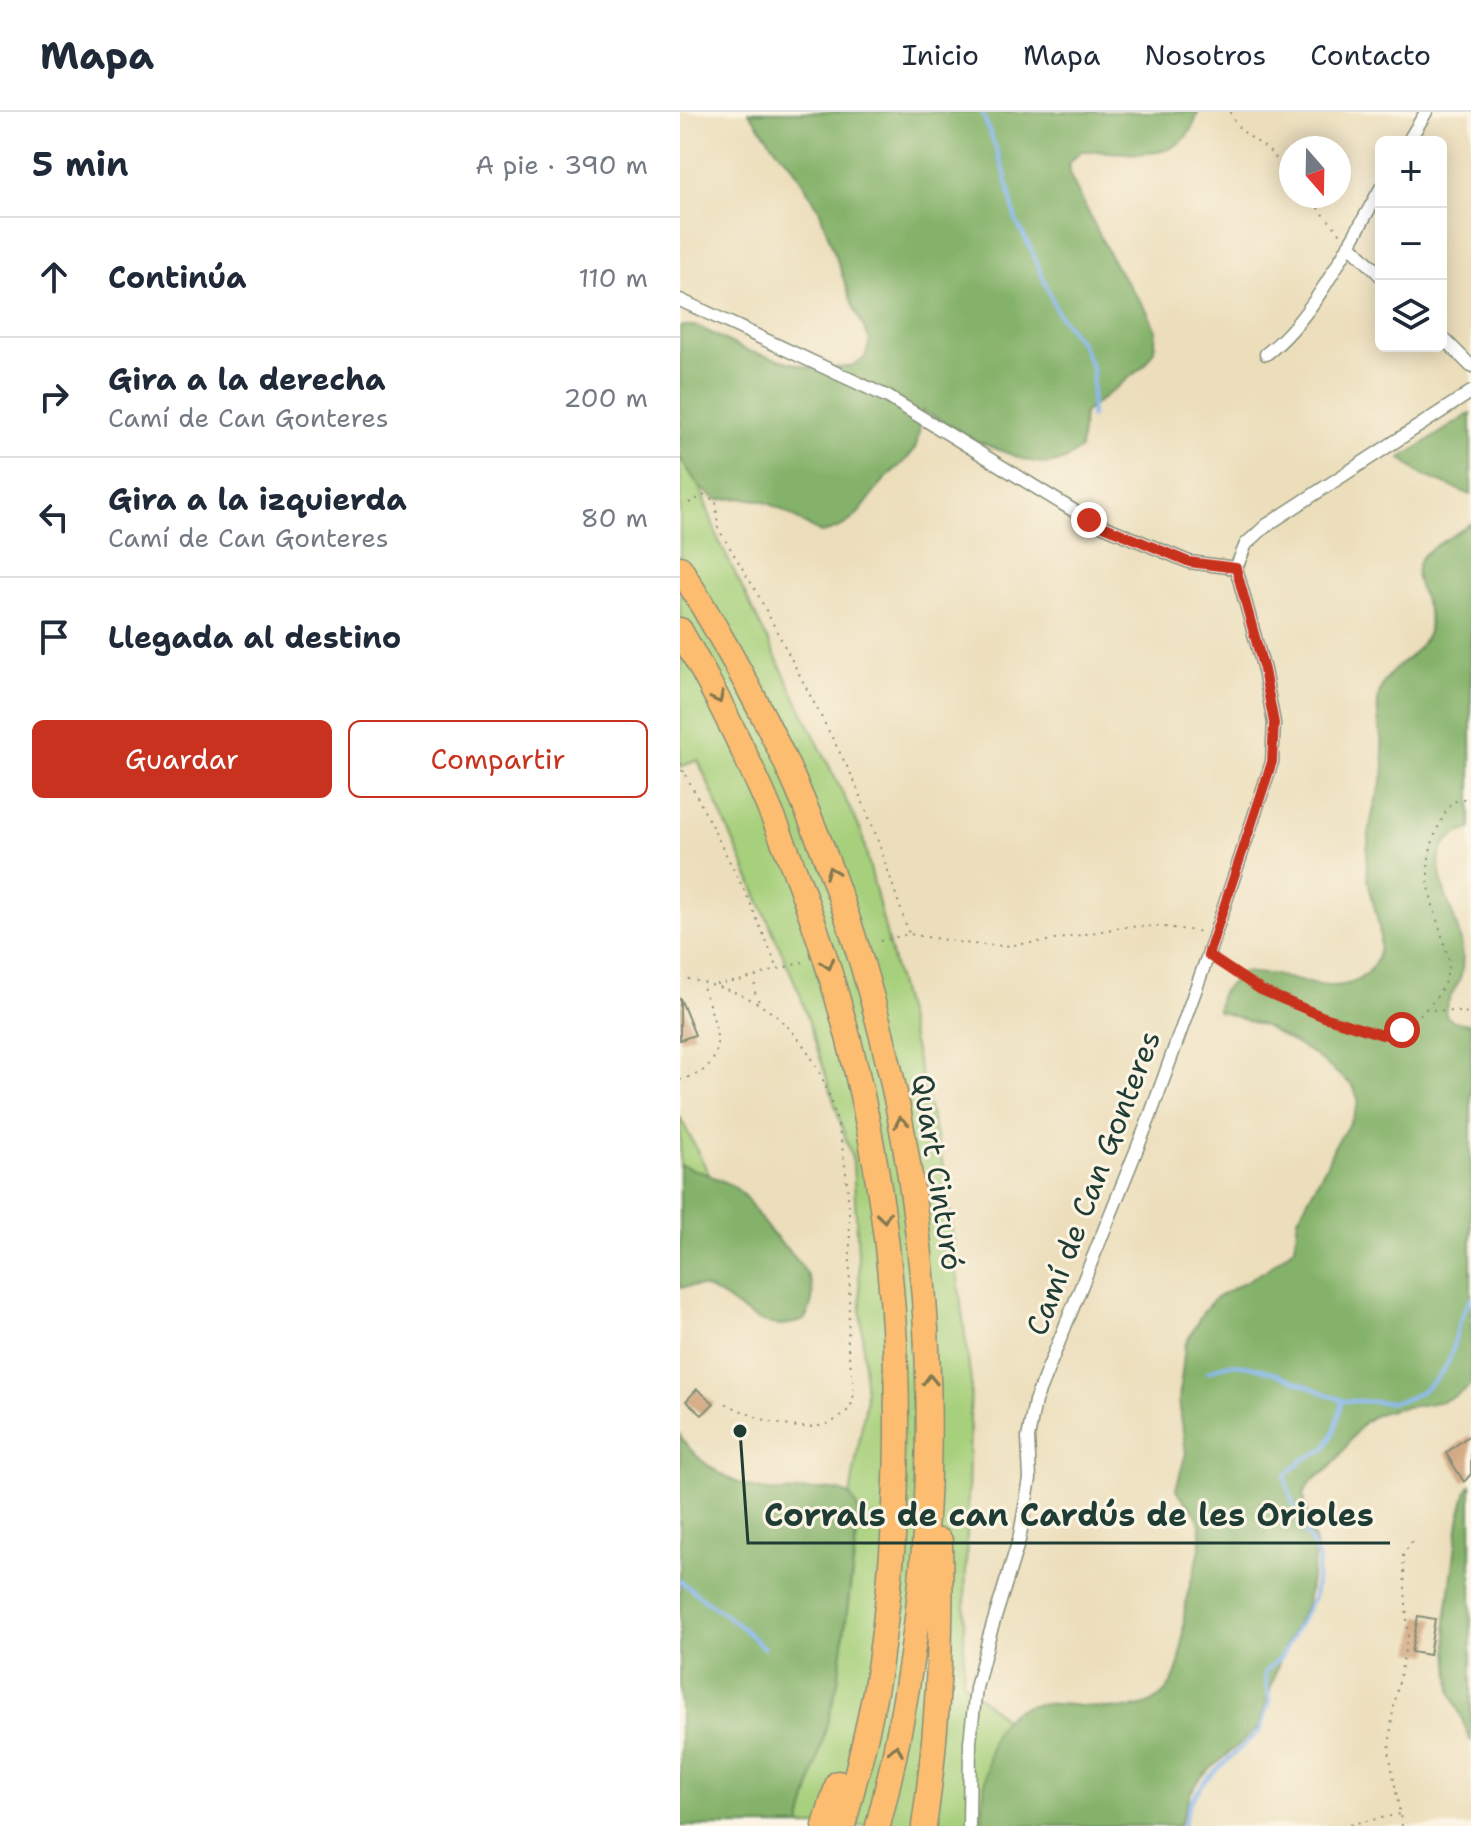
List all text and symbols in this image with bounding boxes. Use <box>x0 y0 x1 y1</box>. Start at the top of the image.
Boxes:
text: Mapa <box>40 30 154 81</box>
text: Inicio <box>902 36 979 74</box>
text: Mapa <box>1023 36 1100 74</box>
text: Nosotros <box>1144 36 1266 74</box>
text: Contacto <box>1310 36 1431 74</box>
north arrow <box>1279 136 1351 208</box>
map controls <box>1375 136 1447 352</box>
button: + <box>1375 136 1447 208</box>
text: 5 min <box>32 141 129 187</box>
text: A pie · 390 m <box>475 147 648 182</box>
button: − <box>1375 208 1447 280</box>
icon: ahead <box>32 255 76 299</box>
text: Continúa <box>108 257 247 298</box>
text: 110 m <box>578 260 648 295</box>
button: layers <box>1375 280 1447 352</box>
text: Gira a la derecha <box>108 359 386 400</box>
icon: right <box>32 375 76 419</box>
text: 200 m <box>563 380 648 415</box>
text: Camí de Can Gonteres <box>108 400 389 435</box>
text: Gira a la izquierda <box>108 479 407 520</box>
icon: left <box>32 495 76 539</box>
text: 80 m <box>581 500 648 535</box>
route end <box>1071 502 1107 538</box>
text: Camí de Can Gonteres <box>108 520 389 555</box>
icon: arrive <box>32 615 76 659</box>
text: Llegada al destino <box>108 617 401 658</box>
one-way arrow <box>709 689 724 704</box>
button: Guardar <box>32 720 332 798</box>
button: Compartir <box>348 720 648 798</box>
one-way arrow <box>824 866 841 880</box>
one-way arrow <box>819 956 835 970</box>
route start <box>1384 1012 1420 1048</box>
street label: Camí de Can Gonteres <box>1016 1025 1170 1341</box>
street label: Quart Cinturó <box>902 1071 974 1273</box>
one-way arrow <box>894 1116 911 1129</box>
one-way arrow <box>875 1210 892 1224</box>
one-way arrow <box>921 1373 938 1386</box>
callout: Corrals de can Cardús de les Orioles <box>748 1487 1390 1543</box>
text: Corrals de can Cardús de les Orioles <box>764 1493 1374 1536</box>
one-way arrow <box>887 1743 904 1757</box>

